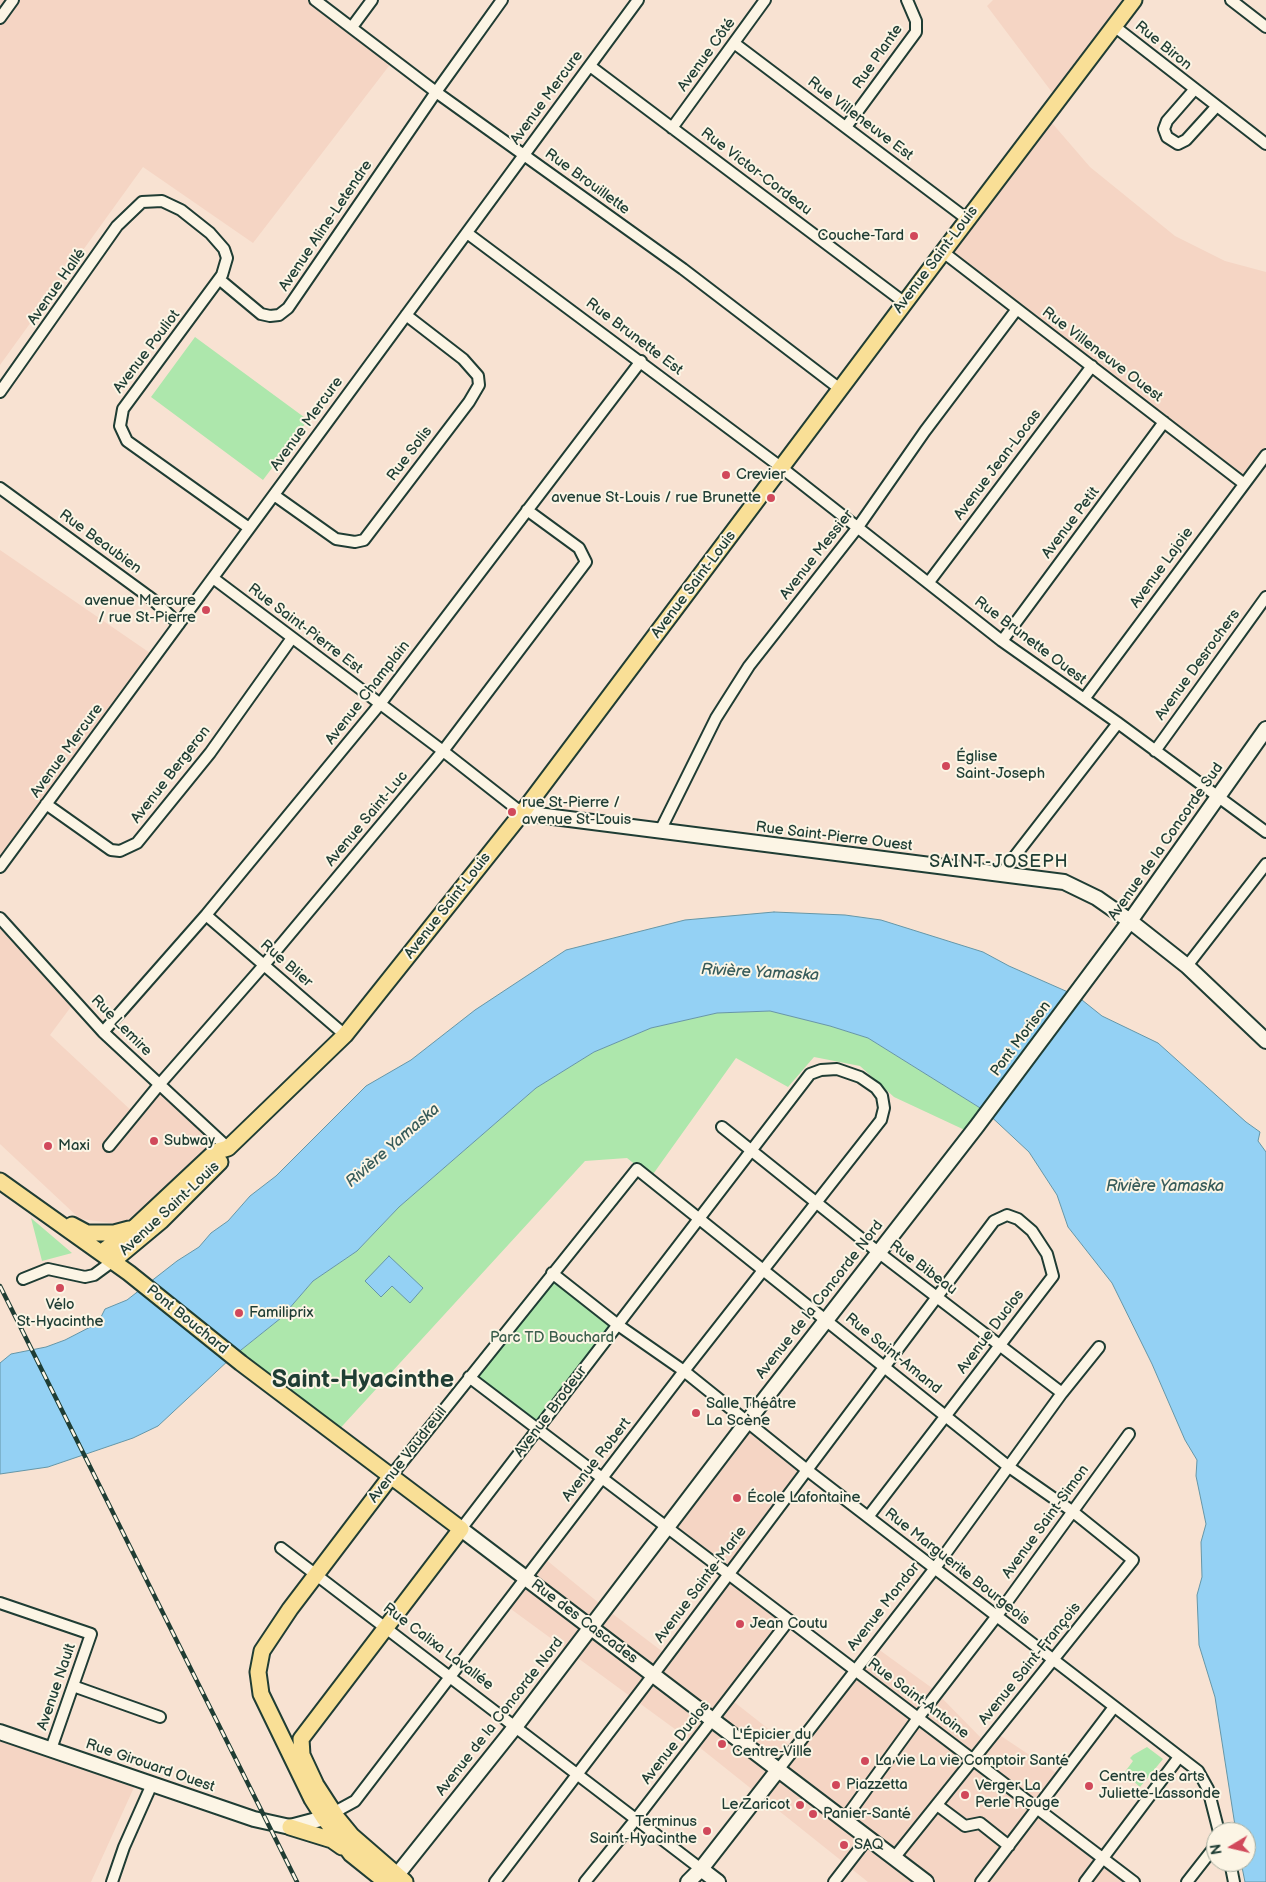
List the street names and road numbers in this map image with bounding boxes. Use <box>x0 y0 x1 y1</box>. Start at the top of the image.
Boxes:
street label: Avenue Côté <box>674 15 740 95</box>
street label: Rue Biron <box>1131 18 1195 74</box>
street label: Rue Plante <box>849 21 907 93</box>
street label: Avenue Mercure <box>507 48 587 148</box>
street label: Rue Villeneuve Est <box>804 73 916 165</box>
street label: Rue Victor-Cordeau <box>697 124 815 220</box>
street label: Rue Brouillette <box>541 145 633 219</box>
street label: Avenue Aline-Letendre <box>275 157 377 295</box>
street label: Avenue Saint-Louis <box>890 203 982 317</box>
street label: Avenue Hallé <box>24 245 90 329</box>
street label: Rue Brunette Est <box>582 295 686 379</box>
street label: Rue Villeneuve Ouest <box>1038 304 1166 406</box>
street label: Avenue Pouliot <box>110 307 184 397</box>
street label: Avenue Mercure <box>267 374 347 474</box>
street label: Avenue Jean-Locas <box>951 406 1045 524</box>
street label: Rue Solis <box>384 423 436 485</box>
street label: Avenue Petit <box>1038 484 1104 562</box>
street label: Rue Beaubien <box>55 506 145 578</box>
street label: Avenue Messier <box>776 507 858 603</box>
street label: Avenue Lajoie <box>1127 524 1197 612</box>
street label: Avenue Saint-Louis <box>648 528 740 642</box>
street label: Rue Saint-Pierre Est <box>244 580 366 678</box>
street label: Rue Brunette Ouest <box>970 593 1090 689</box>
street label: Avenue Desrochers <box>1152 606 1244 724</box>
street label: Avenue Champlain <box>322 638 414 748</box>
street label: Avenue Mercure <box>27 701 107 801</box>
street label: Avenue Bergeron <box>127 723 215 827</box>
street label: Avenue de la Concorde Sud <box>1105 760 1227 924</box>
street label: Avenue Saint-Luc <box>322 768 412 870</box>
street label: Rue Saint-Pierre Ouest <box>755 818 913 856</box>
street label: Avenue Saint-Louis <box>401 849 495 963</box>
street label: Rue Blier <box>256 936 316 992</box>
street label: Rue Lemire <box>87 992 155 1060</box>
street label: Pont Morison <box>987 998 1055 1080</box>
street label: Avenue Saint-Louis <box>116 1158 224 1260</box>
street label: Avenue de la Concorde Nord <box>753 1217 887 1383</box>
street label: Rue Bibeau <box>886 1237 960 1299</box>
street label: Pont Bouchard <box>143 1282 231 1358</box>
street label: Avenue Duclos <box>953 1286 1029 1378</box>
street label: Rue Saint-Amand <box>841 1310 945 1398</box>
street label: Avenue Brodeur <box>511 1363 591 1461</box>
street label: Avenue Vaudreuil <box>365 1403 451 1507</box>
street label: Avenue Robert <box>559 1415 635 1505</box>
street label: Avenue Saint-Simon <box>999 1462 1093 1582</box>
street label: Rue Marguerite Bourgeois <box>881 1505 1033 1629</box>
street label: Avenue Sainte-Marie <box>651 1523 751 1647</box>
street label: Avenue Mondor <box>844 1559 924 1655</box>
street label: Rue des Cascades <box>527 1576 641 1668</box>
street label: Avenue Saint-François <box>975 1599 1085 1729</box>
street label: Rue Calixa Lavallée <box>379 1600 497 1694</box>
street label: Avenue de la Concorde Nord <box>433 1634 567 1800</box>
street label: Avenue Nault <box>34 1641 80 1733</box>
street label: Rue Saint-Antoine <box>864 1655 972 1743</box>
street label: Avenue Duclos <box>638 1698 714 1788</box>
street label: Rue Girouard Ouest <box>83 1735 217 1797</box>

